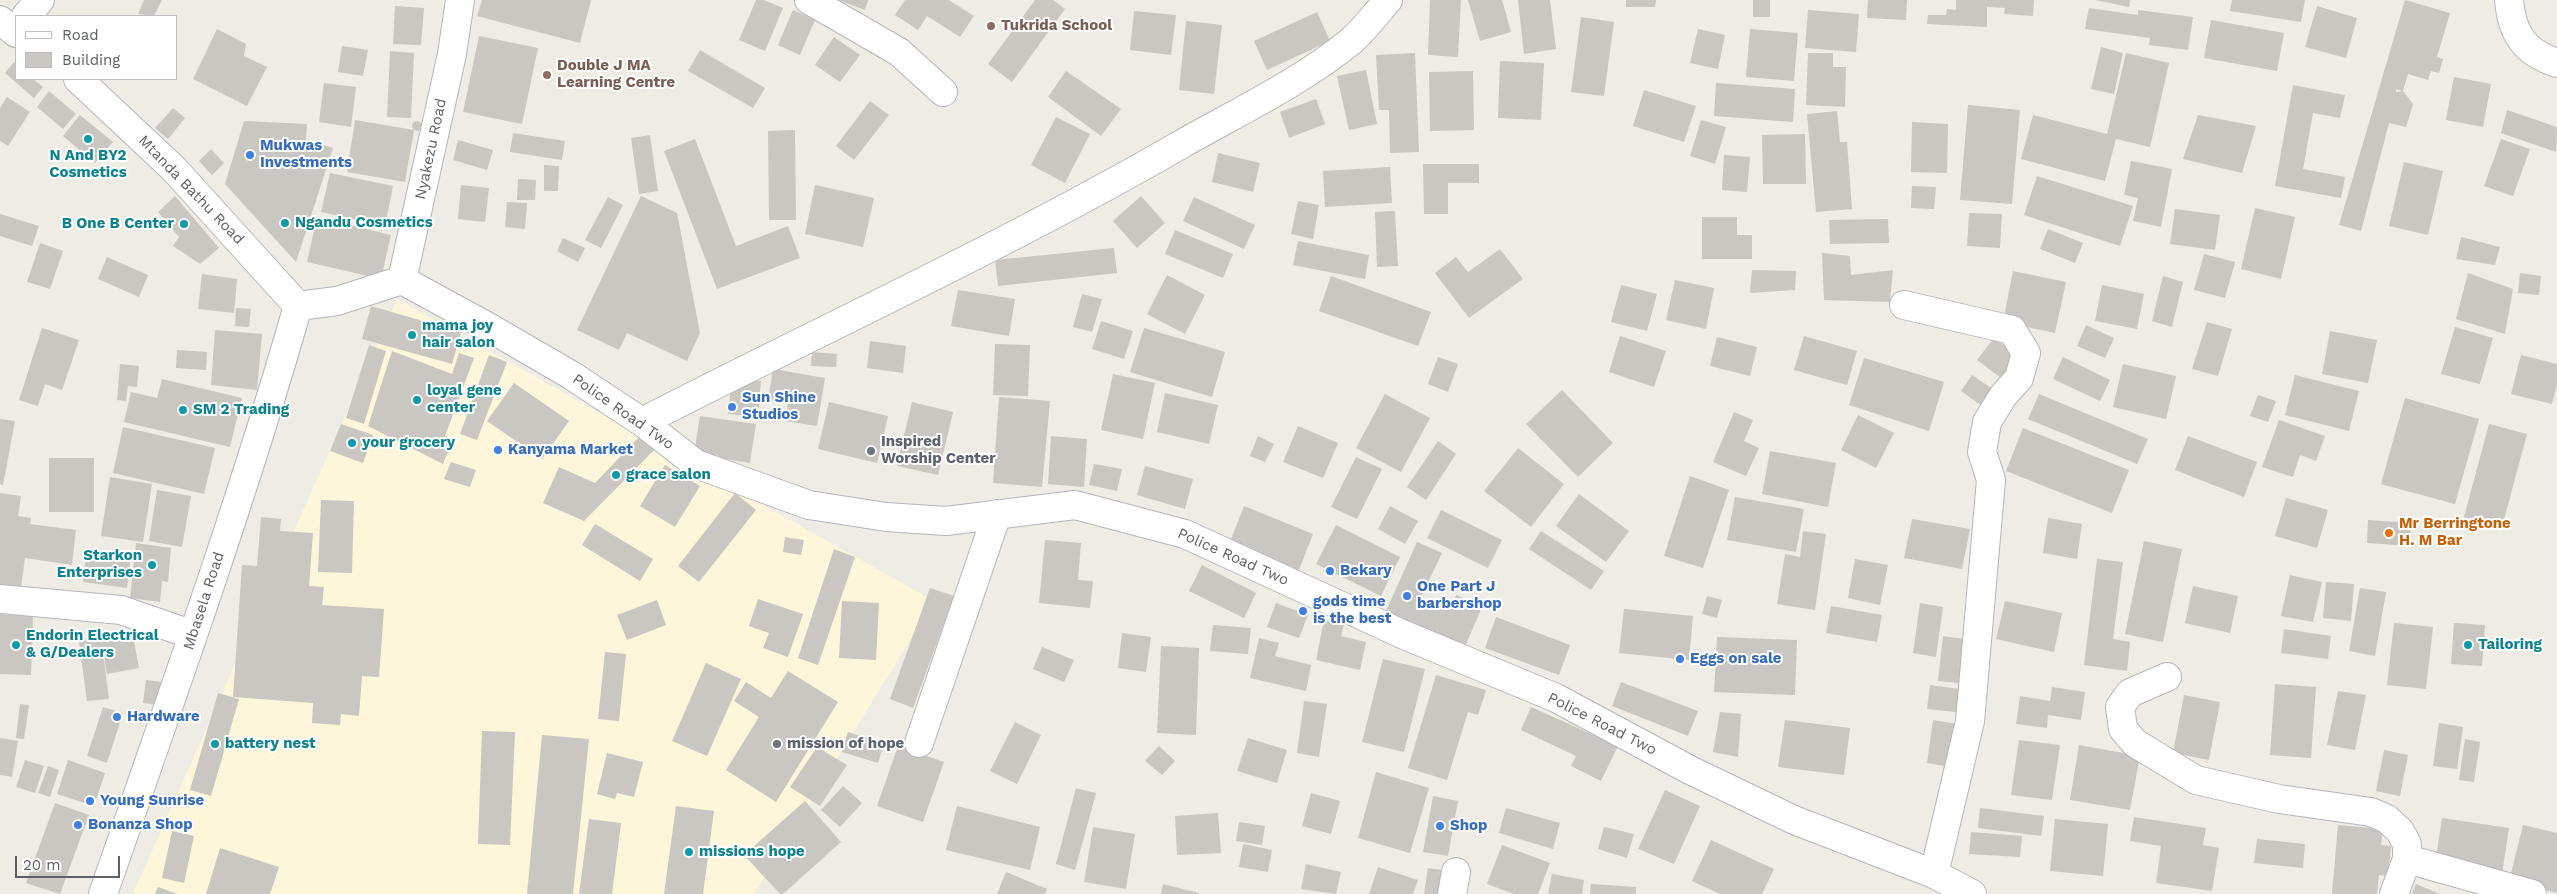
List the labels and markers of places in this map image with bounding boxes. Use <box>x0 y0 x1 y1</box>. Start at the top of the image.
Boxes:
place label: Tukrida School <box>1001 17 1112 35</box>
marker: Tukrida School <box>985 20 997 32</box>
place label: Double J MA Learning Centre <box>557 57 675 92</box>
marker: Double J MA Learning Centre <box>541 69 553 81</box>
marker: N And BY2 Cosmetics <box>82 133 94 145</box>
place label: Mukwas Investments <box>260 137 352 172</box>
place label: N And BY2 Cosmetics <box>49 147 127 182</box>
marker: Mukwas Investments <box>244 149 256 161</box>
place label: Ngandu Cosmetics <box>295 214 433 232</box>
place label: B One B Center <box>62 215 174 233</box>
marker: Ngandu Cosmetics <box>279 217 291 229</box>
marker: B One B Center <box>178 218 190 230</box>
place label: mama joy hair salon <box>422 317 495 352</box>
marker: mama joy hair salon <box>406 329 418 341</box>
place label: loyal gene center <box>427 382 502 417</box>
place label: Sun Shine Studios <box>742 389 816 424</box>
marker: loyal gene center <box>411 394 423 406</box>
place label: SM 2 Trading <box>193 401 289 419</box>
marker: Sun Shine Studios <box>726 401 738 413</box>
marker: SM 2 Trading <box>177 404 189 416</box>
place label: Inspired Worship Center <box>881 433 996 468</box>
place label: your grocery <box>362 434 455 452</box>
marker: your grocery <box>346 437 358 449</box>
place label: Kanyama Market <box>508 441 633 459</box>
marker: Kanyama Market <box>492 444 504 456</box>
marker: Inspired Worship Center <box>865 445 877 457</box>
place label: grace salon <box>626 466 711 484</box>
marker: grace salon <box>610 469 622 481</box>
place label: Mr Berringtone H. M Bar <box>2399 515 2511 550</box>
marker: Mr Berringtone H. M Bar <box>2383 527 2395 539</box>
place label: Starkon Enterprises <box>57 547 142 582</box>
marker: Starkon Enterprises <box>146 559 158 571</box>
place label: Bekary <box>1340 562 1392 580</box>
marker: Bekary <box>1324 565 1336 577</box>
place label: One Part J barbershop <box>1417 578 1502 613</box>
marker: One Part J barbershop <box>1401 590 1413 602</box>
place label: gods time is the best <box>1313 593 1391 628</box>
marker: gods time is the best <box>1297 605 1309 617</box>
place label: Endorin Electrical & G/Dealers <box>26 627 159 662</box>
place label: Tailoring <box>2478 636 2542 654</box>
marker: Endorin Electrical & G/Dealers <box>10 639 22 651</box>
marker: Tailoring <box>2462 639 2474 651</box>
place label: Eggs on sale <box>1690 650 1781 668</box>
marker: Eggs on sale <box>1674 653 1686 665</box>
place label: Hardware <box>127 708 200 726</box>
marker: Hardware <box>111 711 123 723</box>
place label: battery nest <box>225 735 316 753</box>
place label: mission of hope <box>787 735 904 753</box>
marker: battery nest <box>209 738 221 750</box>
marker: mission of hope <box>771 738 783 750</box>
place label: Young Sunrise <box>100 792 204 810</box>
marker: Young Sunrise <box>84 795 96 807</box>
place label: Bonanza Shop <box>88 816 193 834</box>
place label: Shop <box>1450 817 1487 835</box>
marker: Bonanza Shop <box>72 819 84 831</box>
marker: Shop <box>1434 820 1446 832</box>
place label: missions hope <box>699 843 805 861</box>
marker: missions hope <box>683 846 695 858</box>

